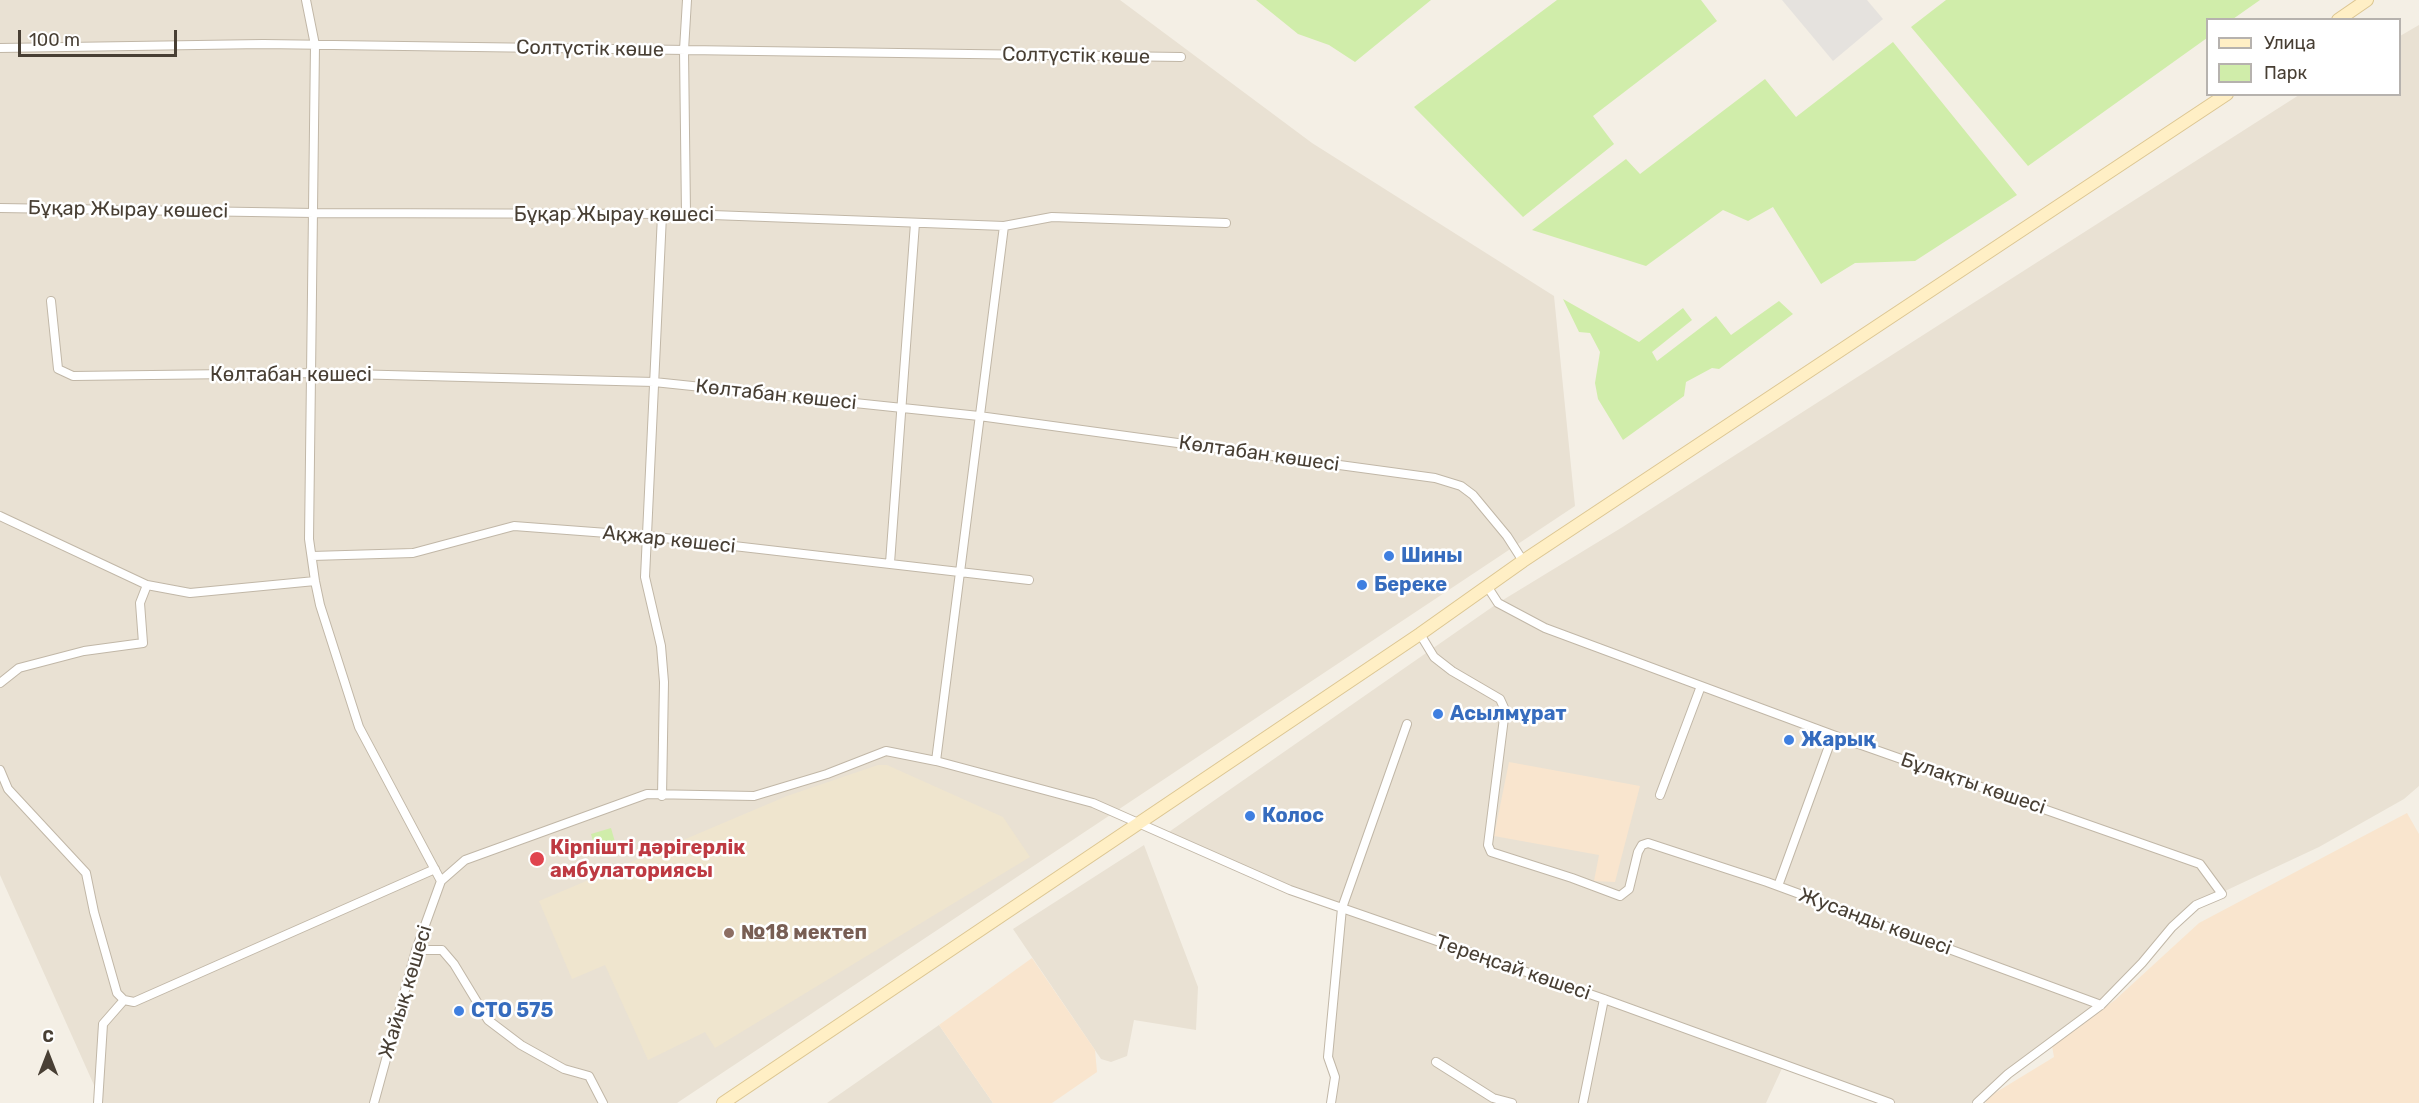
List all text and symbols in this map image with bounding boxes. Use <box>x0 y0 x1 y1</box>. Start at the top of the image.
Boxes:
scale bar <box>21 18 180 56</box>
legend <box>2206 18 2401 96</box>
text: 100 m <box>29 29 80 51</box>
text: Улица <box>2264 32 2316 54</box>
street label: Солтүстік көше <box>516 36 664 62</box>
street label: Солтүстік көше <box>1002 43 1150 69</box>
text: Парк <box>2264 62 2307 84</box>
street label: Бұқар Жырау көшесі <box>28 196 228 224</box>
street label: Бұқар Жырау көшесі <box>514 203 714 227</box>
street label: Көлтабан көшесі <box>210 363 372 387</box>
street label: Көлтабан көшесі <box>694 375 858 415</box>
street label: Көлтабан көшесі <box>1177 431 1341 477</box>
street label: Ақжар көшесі <box>601 521 737 559</box>
place label: Шины <box>1401 544 1463 568</box>
marker: Шины <box>1382 549 1396 563</box>
place label: Береке <box>1374 573 1447 597</box>
marker: Береке <box>1355 578 1369 592</box>
place label: Асылмұрат <box>1450 702 1566 726</box>
marker: Асылмұрат <box>1431 707 1445 721</box>
place label: Жарық <box>1801 728 1876 752</box>
marker: Жарық <box>1782 733 1796 747</box>
street label: Бұлақты көшесі <box>1897 748 2049 820</box>
place label: Колос <box>1262 804 1324 828</box>
marker: Колос <box>1243 809 1257 823</box>
place label: Кірпішті дәрігерлік амбулаториясы <box>550 836 745 883</box>
marker: Кірпішті дәрігерлік амбулаториясы <box>528 850 546 868</box>
street label: Жусанды көшесі <box>1795 883 1955 961</box>
place label: №18 мектеп <box>741 921 867 945</box>
street label: Жайық көшесі <box>374 922 438 1062</box>
marker: №18 мектеп <box>722 926 736 940</box>
street label: Тереңсай көшесі <box>1432 930 1594 1006</box>
place label: СТО 575 <box>471 999 553 1023</box>
marker: СТО 575 <box>452 1004 466 1018</box>
north arrow <box>18 1025 78 1085</box>
text: С <box>42 1027 54 1046</box>

